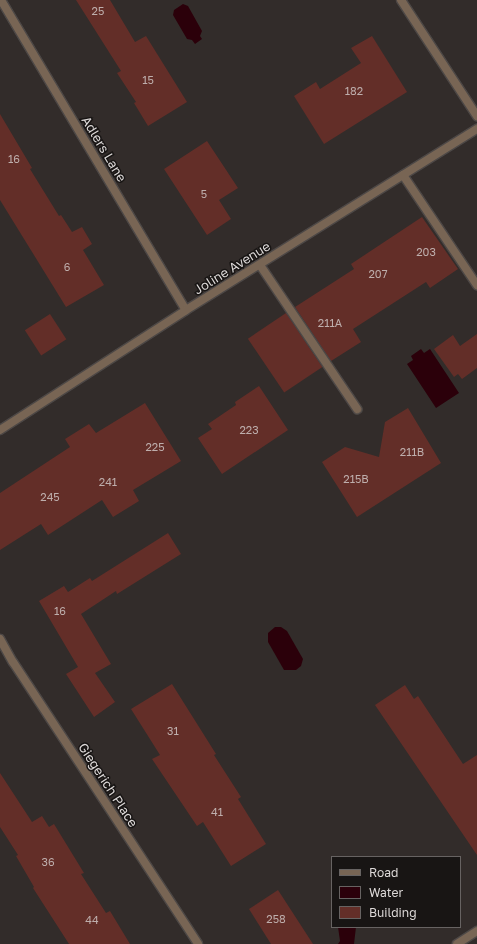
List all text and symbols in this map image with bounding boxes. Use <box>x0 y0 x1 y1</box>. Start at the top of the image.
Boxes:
house number: 25 <box>92 4 104 18</box>
house number: 15 <box>142 73 154 87</box>
house number: 182 <box>345 84 363 98</box>
street label: Adlers Lane <box>78 113 130 185</box>
house number: 16 <box>8 152 20 166</box>
house number: 5 <box>201 187 207 201</box>
street label: Joline Avenue <box>191 238 273 298</box>
house number: 203 <box>416 245 436 259</box>
house number: 6 <box>64 260 70 274</box>
house number: 207 <box>368 267 388 281</box>
house number: 211A <box>318 316 342 330</box>
house number: 223 <box>239 423 259 437</box>
house number: 225 <box>145 440 165 454</box>
house number: 211B <box>400 445 424 459</box>
house number: 215B <box>343 472 369 486</box>
house number: 241 <box>99 475 117 489</box>
house number: 245 <box>40 490 60 504</box>
house number: 16 <box>54 604 66 618</box>
house number: 31 <box>167 724 179 738</box>
street label: Giegerich Place <box>75 740 141 830</box>
house number: 41 <box>211 805 223 819</box>
house number: 36 <box>41 855 55 869</box>
legend <box>331 856 461 928</box>
text: Road <box>369 865 398 880</box>
text: Water <box>369 885 403 900</box>
text: Building <box>369 905 417 920</box>
house number: 258 <box>266 912 286 926</box>
house number: 44 <box>85 913 99 927</box>

